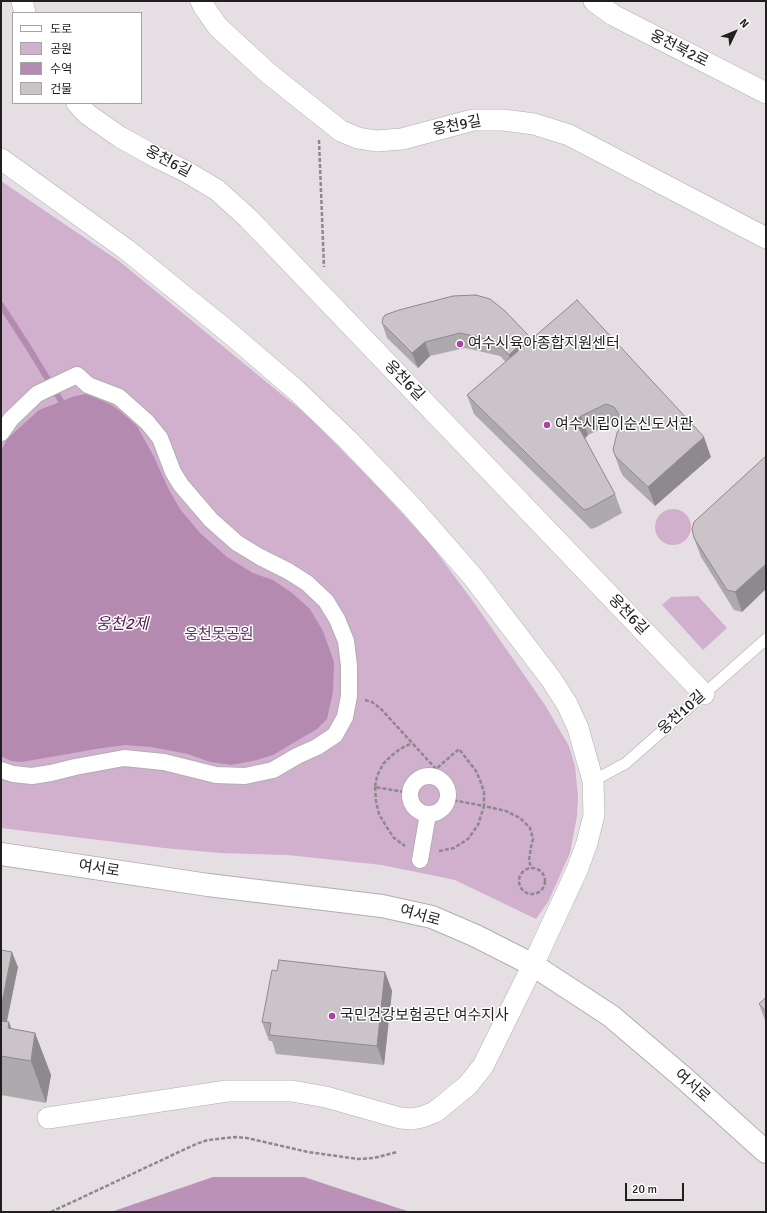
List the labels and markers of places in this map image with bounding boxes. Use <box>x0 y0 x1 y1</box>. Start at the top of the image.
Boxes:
place label: 여수시육아종합지원센터 <box>468 335 620 353</box>
marker: 여수시육아종합지원센터 <box>455 339 465 349</box>
place label: 여수시립이순신도서관 <box>555 416 693 434</box>
marker: 여수시립이순신도서관 <box>542 420 552 430</box>
place label: 국민건강보험공단 여수지사 <box>340 1007 509 1025</box>
marker: 국민건강보험공단 여수지사 <box>327 1011 337 1021</box>

